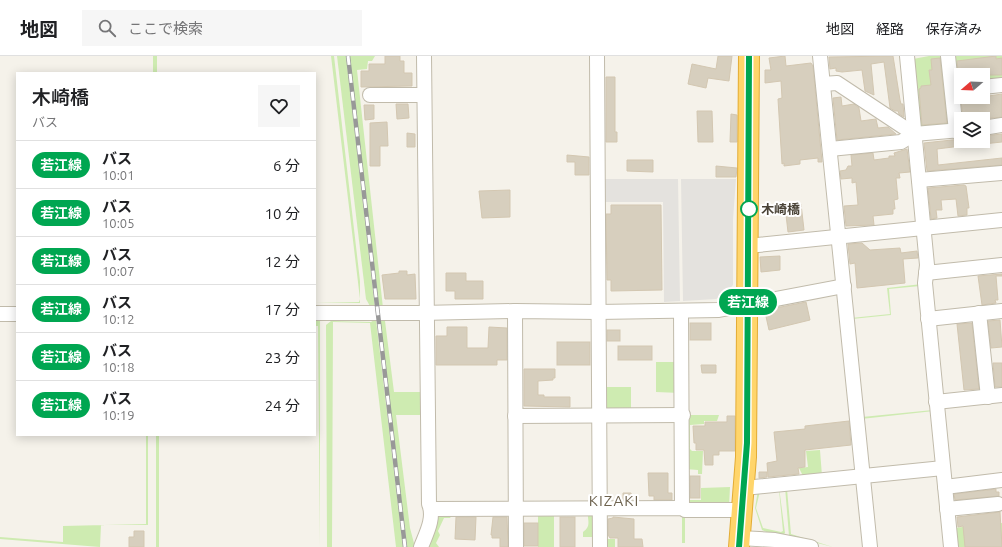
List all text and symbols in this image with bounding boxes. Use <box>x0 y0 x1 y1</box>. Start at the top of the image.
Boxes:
search box <box>82 10 362 46</box>
icon: search <box>96 17 118 39</box>
text: 地図 <box>20 18 58 40</box>
text: ここで検索 <box>128 20 203 37</box>
text: 地図 <box>826 21 854 37</box>
text: 経路 <box>876 21 904 37</box>
text: 保存済み <box>926 21 982 37</box>
north arrow <box>954 68 990 104</box>
map controls <box>954 68 990 148</box>
button: heart <box>258 85 300 127</box>
text: 木崎橋 <box>32 86 89 108</box>
button: layers <box>954 112 990 148</box>
text: バス <box>32 115 58 129</box>
text: バス <box>102 150 132 167</box>
text: 若江線 <box>40 157 82 173</box>
text: 6 分 <box>273 157 300 174</box>
text: 10:01 <box>102 168 135 182</box>
text: バス <box>102 198 132 215</box>
marker: 木崎橋 <box>740 200 758 218</box>
place label: 木崎橋 <box>761 202 800 216</box>
text: 若江線 <box>40 205 82 221</box>
text: 10 分 <box>265 205 300 222</box>
text: 10:05 <box>102 216 135 230</box>
text: バス <box>102 246 132 263</box>
text: 若江線 <box>40 253 82 269</box>
text: 12 分 <box>265 253 300 270</box>
text: 10:07 <box>102 264 135 278</box>
line badge: 若江線 <box>725 289 771 315</box>
text: バス <box>102 294 132 311</box>
text: 若江線 <box>727 294 769 310</box>
text: 若江線 <box>40 301 82 317</box>
text: 17 分 <box>265 301 300 318</box>
text: 10:12 <box>102 312 135 326</box>
text: バス <box>102 342 132 359</box>
text: 若江線 <box>40 349 82 365</box>
text: 23 分 <box>265 349 300 366</box>
text: 10:18 <box>102 360 135 374</box>
text: バス <box>102 390 132 407</box>
text: 若江線 <box>40 397 82 413</box>
text: 24 分 <box>265 397 300 414</box>
text: 10:19 <box>102 408 135 422</box>
district label: KIZAKI <box>589 492 639 509</box>

